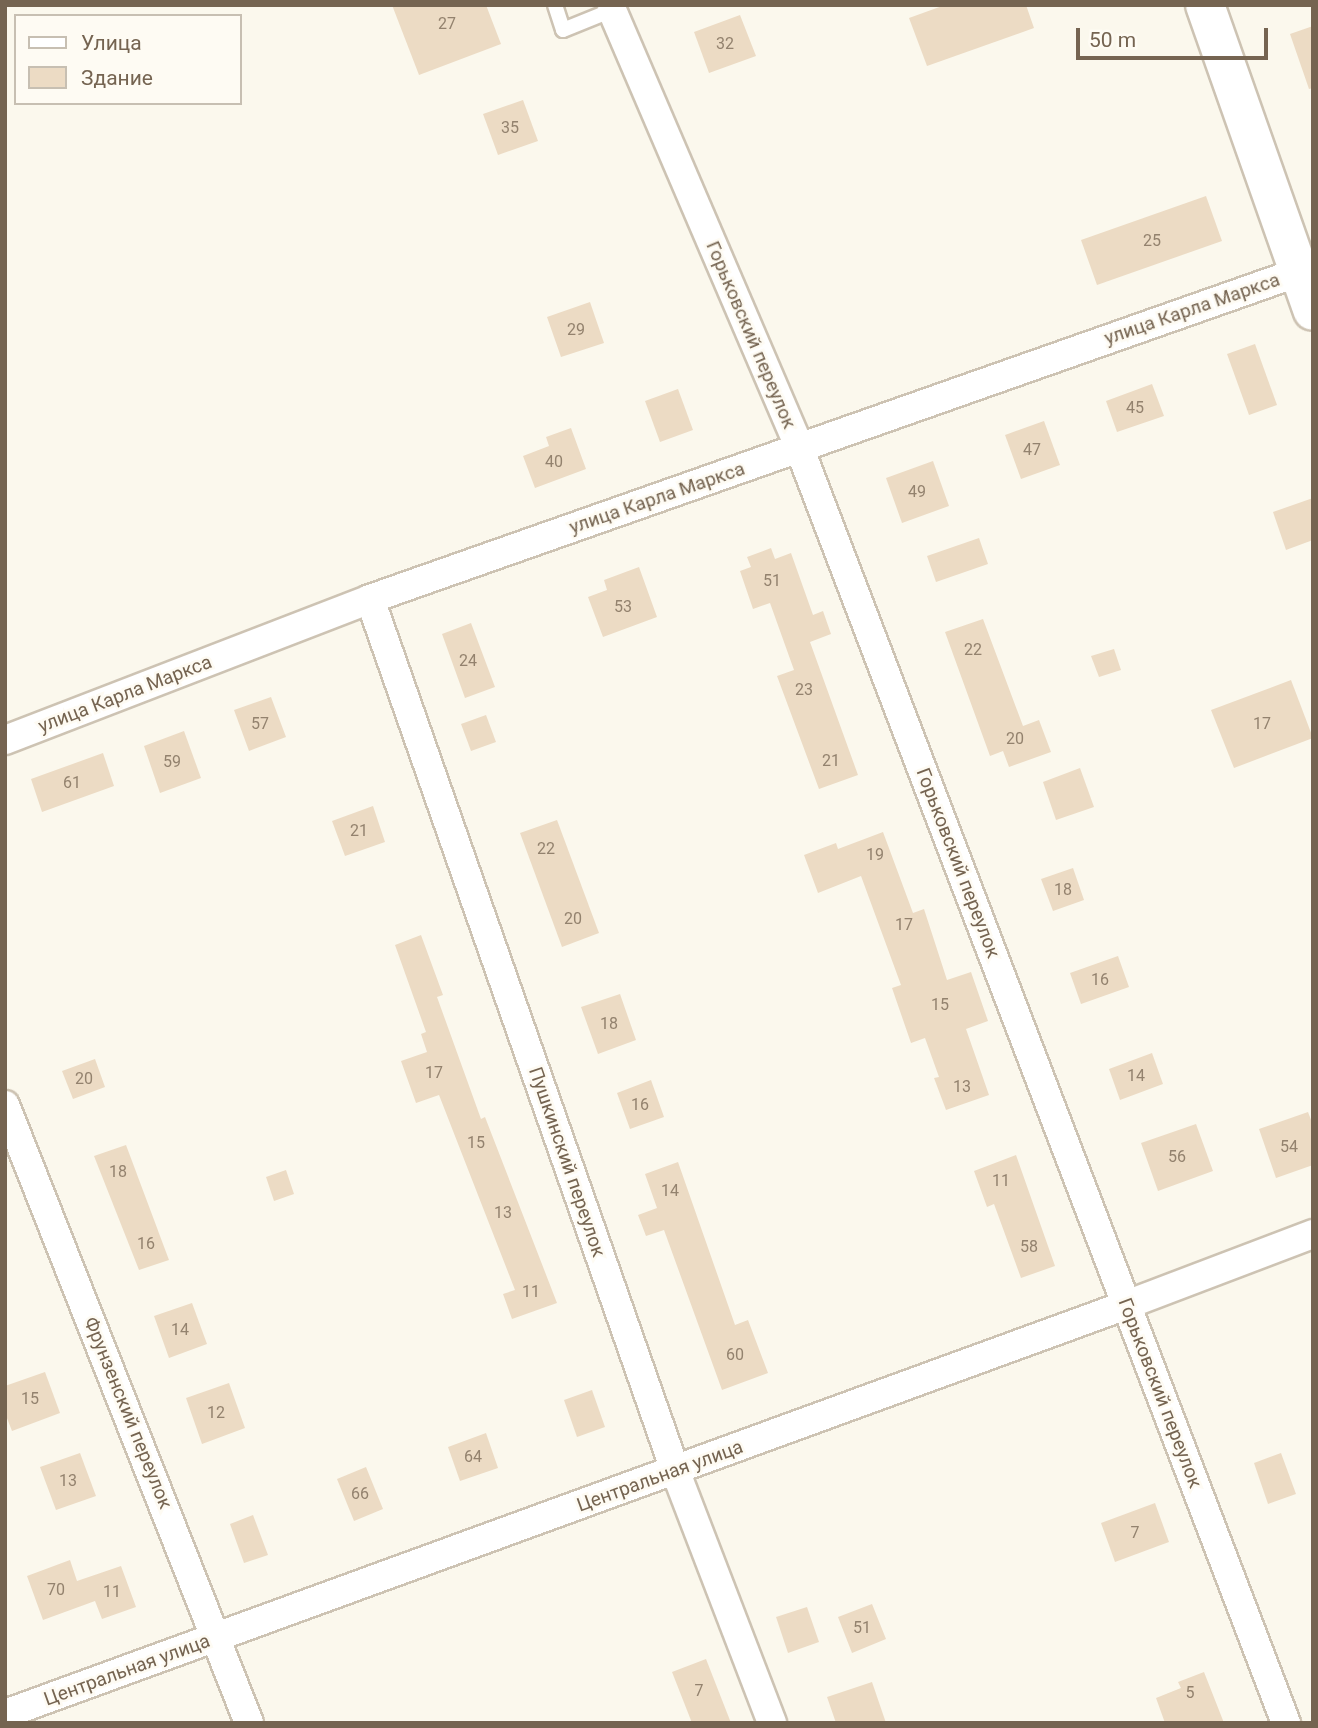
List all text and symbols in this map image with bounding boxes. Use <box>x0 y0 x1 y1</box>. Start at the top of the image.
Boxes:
legend <box>14 14 242 105</box>
house number: 27 <box>438 14 456 34</box>
scale bar <box>1080 14 1272 58</box>
text: 50 m <box>1089 28 1136 52</box>
text: Улица <box>81 31 142 55</box>
house number: 32 <box>716 34 734 54</box>
text: Здание <box>81 66 153 90</box>
house number: 35 <box>501 118 519 138</box>
house number: 25 <box>1143 231 1161 251</box>
street label: Горьковский переулок <box>701 238 801 432</box>
street label: улица Карла Маркса <box>1101 268 1283 350</box>
house number: 29 <box>567 320 585 340</box>
house number: 45 <box>1126 398 1144 418</box>
house number: 47 <box>1023 440 1041 460</box>
house number: 40 <box>545 452 563 472</box>
street label: улица Карла Маркса <box>566 457 748 539</box>
house number: 49 <box>908 482 926 502</box>
house number: 51 <box>763 571 781 591</box>
house number: 53 <box>614 597 632 617</box>
house number: 22 <box>964 640 982 660</box>
street label: улица Карла Маркса <box>35 650 215 738</box>
house number: 24 <box>459 651 477 671</box>
house number: 23 <box>795 680 813 700</box>
house number: 57 <box>251 714 269 734</box>
house number: 17 <box>1253 714 1271 734</box>
house number: 20 <box>1006 729 1024 749</box>
house number: 21 <box>822 751 840 771</box>
house number: 59 <box>163 752 181 772</box>
street label: Горьковский переулок <box>911 765 1005 961</box>
house number: 61 <box>63 773 81 793</box>
house number: 21 <box>350 821 368 841</box>
house number: 22 <box>537 839 555 859</box>
house number: 19 <box>866 845 884 865</box>
house number: 18 <box>1054 880 1072 900</box>
house number: 20 <box>564 909 582 929</box>
house number: 17 <box>895 915 913 935</box>
house number: 16 <box>1091 970 1109 990</box>
house number: 15 <box>931 995 949 1015</box>
house number: 18 <box>600 1014 618 1034</box>
house number: 17 <box>425 1063 443 1083</box>
street label: Пушкинский переулок <box>524 1064 610 1260</box>
house number: 14 <box>1127 1066 1145 1086</box>
house number: 20 <box>75 1069 93 1089</box>
house number: 13 <box>953 1077 971 1097</box>
house number: 16 <box>631 1095 649 1115</box>
house number: 15 <box>467 1133 485 1153</box>
house number: 54 <box>1280 1137 1298 1157</box>
house number: 56 <box>1168 1147 1186 1167</box>
house number: 18 <box>109 1162 127 1182</box>
house number: 11 <box>992 1171 1010 1191</box>
house number: 14 <box>661 1181 679 1201</box>
house number: 13 <box>494 1203 512 1223</box>
house number: 16 <box>137 1234 155 1254</box>
house number: 58 <box>1020 1237 1038 1257</box>
house number: 11 <box>522 1282 540 1302</box>
street label: Горьковский переулок <box>1113 1295 1207 1491</box>
street label: Фрунзенский переулок <box>79 1314 177 1512</box>
house number: 14 <box>171 1320 189 1340</box>
house number: 60 <box>726 1345 744 1365</box>
house number: 15 <box>21 1389 39 1409</box>
house number: 12 <box>207 1403 225 1423</box>
street label: Центральная улица <box>574 1435 746 1517</box>
house number: 64 <box>464 1447 482 1467</box>
house number: 13 <box>59 1471 77 1491</box>
house number: 66 <box>351 1484 369 1504</box>
house number: 7 <box>1131 1523 1139 1543</box>
house number: 70 <box>47 1580 65 1600</box>
house number: 11 <box>103 1582 121 1602</box>
house number: 51 <box>853 1618 871 1638</box>
street label: Центральная улица <box>41 1629 213 1711</box>
house number: 7 <box>695 1681 703 1701</box>
house number: 5 <box>1186 1683 1194 1703</box>

